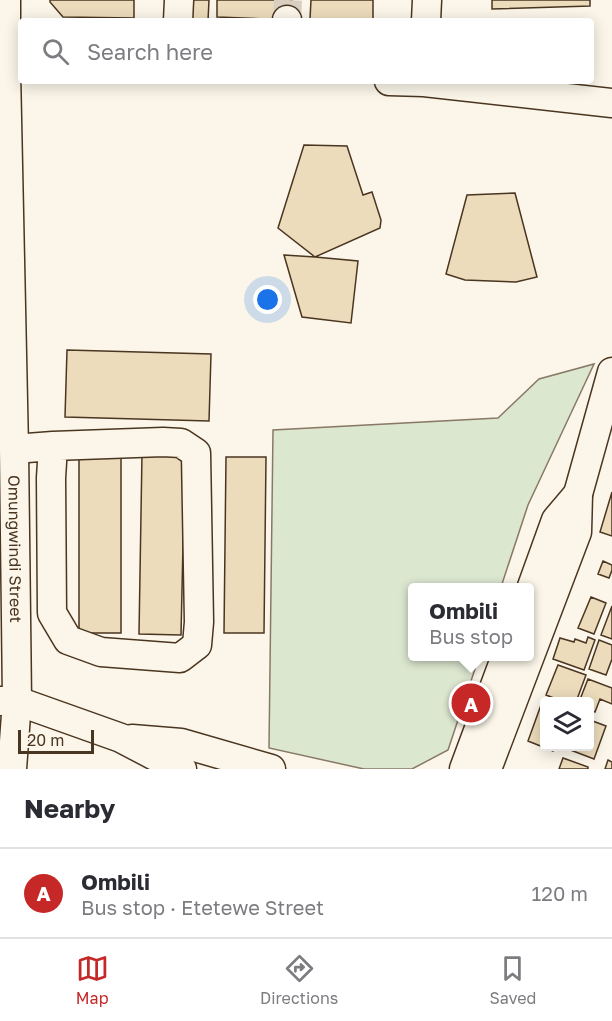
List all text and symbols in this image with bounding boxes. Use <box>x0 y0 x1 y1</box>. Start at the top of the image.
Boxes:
search box <box>18 18 594 84</box>
icon: search <box>39 35 72 68</box>
text: Search here <box>87 38 213 65</box>
your location <box>253 285 282 314</box>
street label: Omungwindi Street <box>4 475 26 623</box>
popup <box>408 583 534 661</box>
text: Ombili <box>429 597 498 624</box>
text: Bus stop <box>429 624 513 648</box>
pin: A <box>452 680 490 726</box>
map controls <box>540 697 594 751</box>
button: layers <box>540 697 594 751</box>
scale bar <box>18 727 94 754</box>
text: 20 m <box>27 730 64 750</box>
text: Nearby <box>24 793 115 824</box>
text: Ombili <box>81 868 150 895</box>
text: A <box>36 881 51 905</box>
text: 120 m <box>532 881 588 905</box>
text: Bus stop · Etetewe Street <box>81 895 324 919</box>
tab: Map <box>76 952 109 1008</box>
tab: Directions <box>260 952 338 1008</box>
tab: Saved <box>490 952 536 1008</box>

